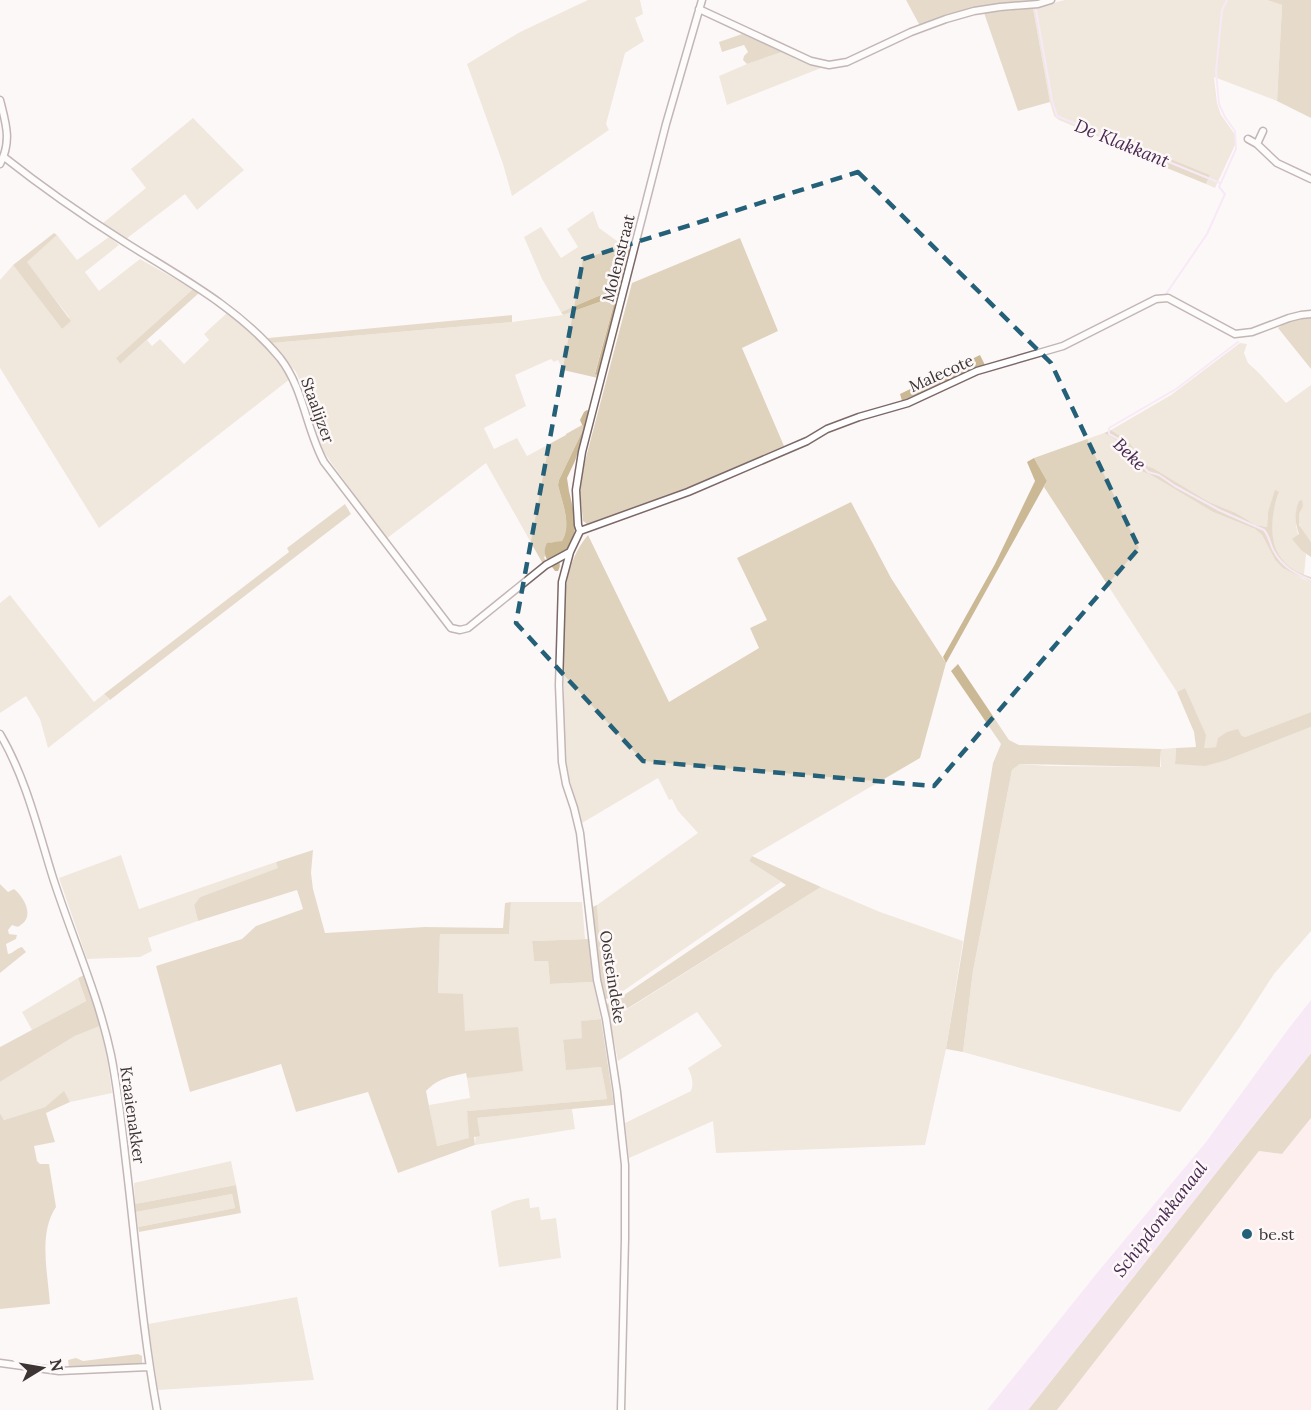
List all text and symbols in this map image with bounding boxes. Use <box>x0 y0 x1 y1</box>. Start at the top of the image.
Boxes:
water label: De Klakkant <box>1071 114 1173 173</box>
street label: Molenstraat <box>597 211 639 304</box>
street label: Malecote <box>906 350 977 396</box>
street label: Staalijzer <box>297 374 339 446</box>
water label: Beke <box>1108 433 1152 475</box>
street label: Oosteindeke <box>596 929 630 1025</box>
street label: Kraaienakker <box>116 1065 150 1165</box>
water label: Schipdonkkanaal <box>1108 1157 1212 1281</box>
place label: be.st <box>1259 1224 1295 1244</box>
marker: be.st <box>1240 1227 1254 1241</box>
north arrow <box>12 1338 72 1398</box>
text: N <box>46 1357 68 1373</box>

